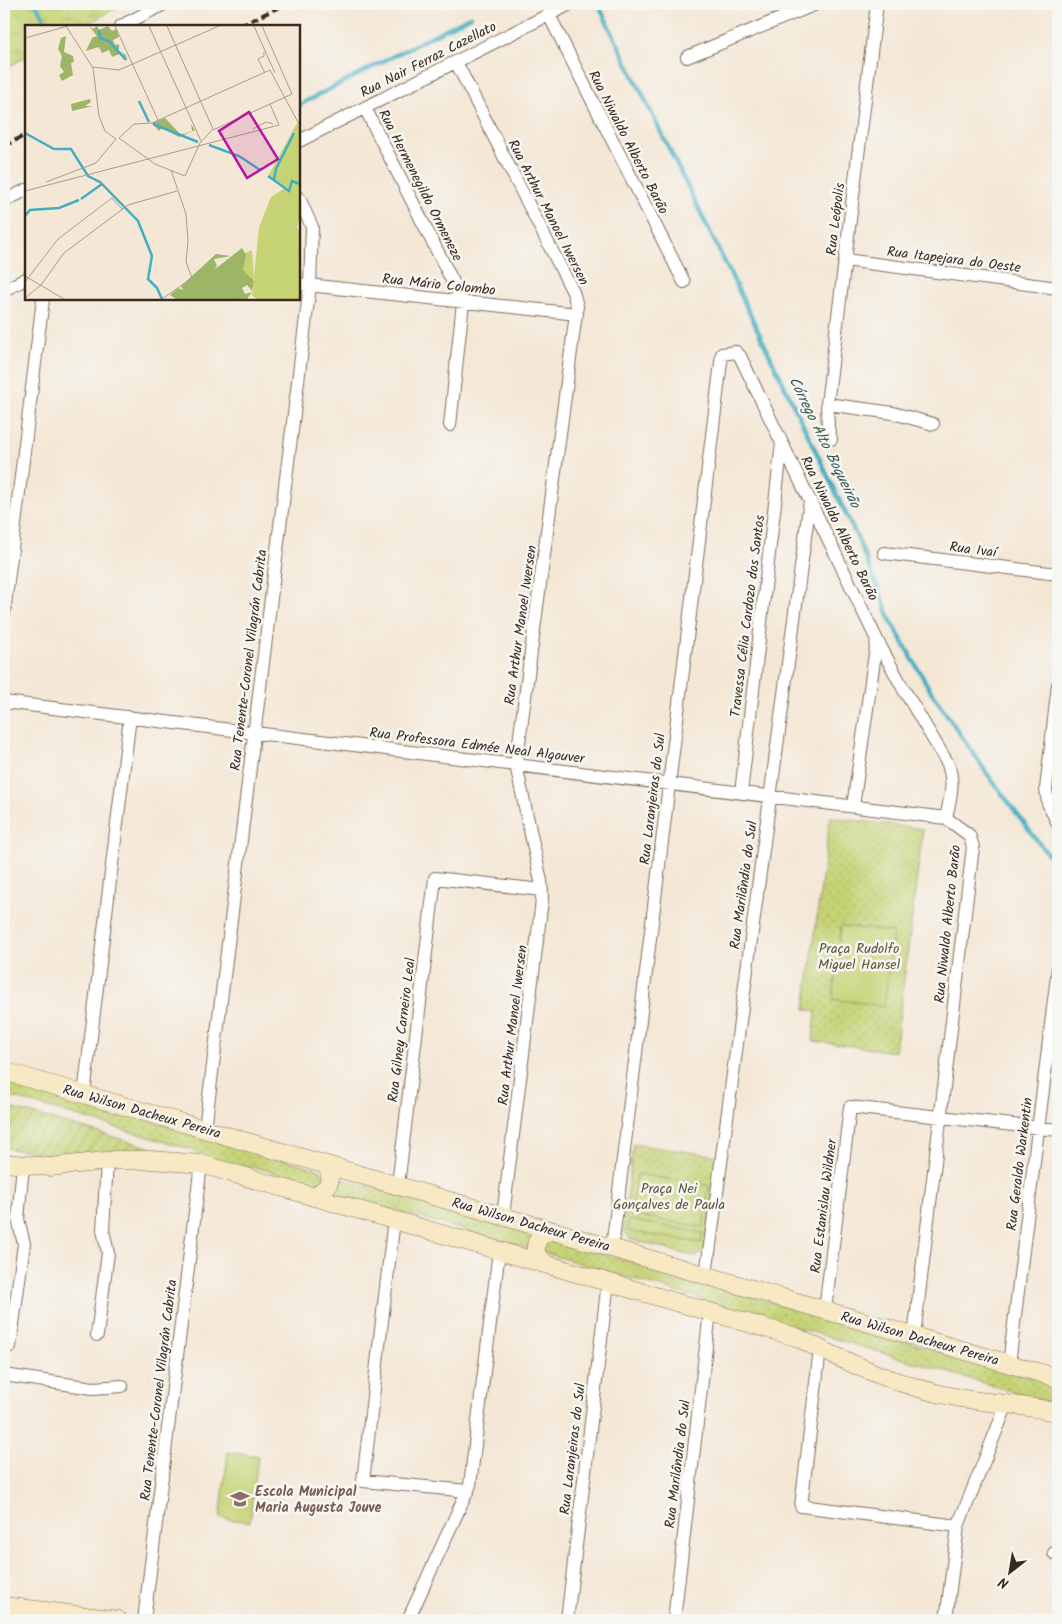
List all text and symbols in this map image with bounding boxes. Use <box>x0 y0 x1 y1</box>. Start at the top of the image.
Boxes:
street label: Rua Nair Ferraz Cazellato <box>356 16 501 104</box>
inset map <box>25 25 300 300</box>
street label: Rua Niwaldo Alberto Barão <box>582 67 674 218</box>
street label: Rua Hermenegildo Ormeneze <box>372 106 468 266</box>
street label: Rua Arthur Manoel Iwersen <box>502 136 595 289</box>
street label: Rua Leópolis <box>821 181 851 257</box>
street label: Rua Itapejara do Oeste <box>886 241 1023 279</box>
street label: Rua Mário Colombo <box>381 268 497 302</box>
water label: Córrego Alto Boqueirão <box>782 373 867 513</box>
street label: Rua Niwaldo Alberto Barão <box>794 452 884 605</box>
street label: Travessa Célia Cardozo dos Santos <box>725 514 771 719</box>
street label: Rua Ivaí <box>948 536 1000 564</box>
street label: Rua Arthur Manoel Iwersen <box>499 544 543 707</box>
street label: Rua Tenente-Coronel Vilagrán Cabrita <box>225 548 273 772</box>
street label: Rua Professora Edmée Neal Algouver <box>368 722 587 770</box>
street label: Rua Laranjeiras do Sul <box>634 731 672 866</box>
street label: Rua Marilândia do Sul <box>724 819 764 951</box>
street label: Rua Niwaldo Alberto Barão <box>929 844 967 1004</box>
park label: Praça Rudolfo Miguel Hansel <box>818 938 901 976</box>
street label: Rua Arthur Manoel Iwersen <box>492 944 534 1107</box>
street label: Rua Gilney Carneiro Leal <box>382 956 422 1104</box>
street label: Rua Wilson Dacheux Pereira <box>60 1079 223 1145</box>
street label: Rua Geraldo Warkentin <box>1001 1096 1039 1232</box>
street label: Rua Estanislau Wildner <box>805 1136 843 1275</box>
park label: Praça Nei Gonçalves de Paula <box>613 1178 725 1216</box>
street label: Rua Wilson Dacheux Pereira <box>449 1192 612 1258</box>
street label: Rua Tenente-Coronel Vilagrán Cabrita <box>135 1278 183 1502</box>
street label: Rua Wilson Dacheux Pereira <box>838 1306 1001 1372</box>
street label: Rua Laranjeiras do Sul <box>554 1381 592 1516</box>
street label: Rua Marilândia do Sul <box>659 1398 697 1530</box>
place label: Escola Municipal Maria Augusta Jouve <box>255 1481 381 1519</box>
school or university icon: Escola Municipal Maria Augusta Jouve <box>229 1488 251 1510</box>
north arrow <box>984 1546 1034 1596</box>
text: N <box>994 1570 1013 1594</box>

